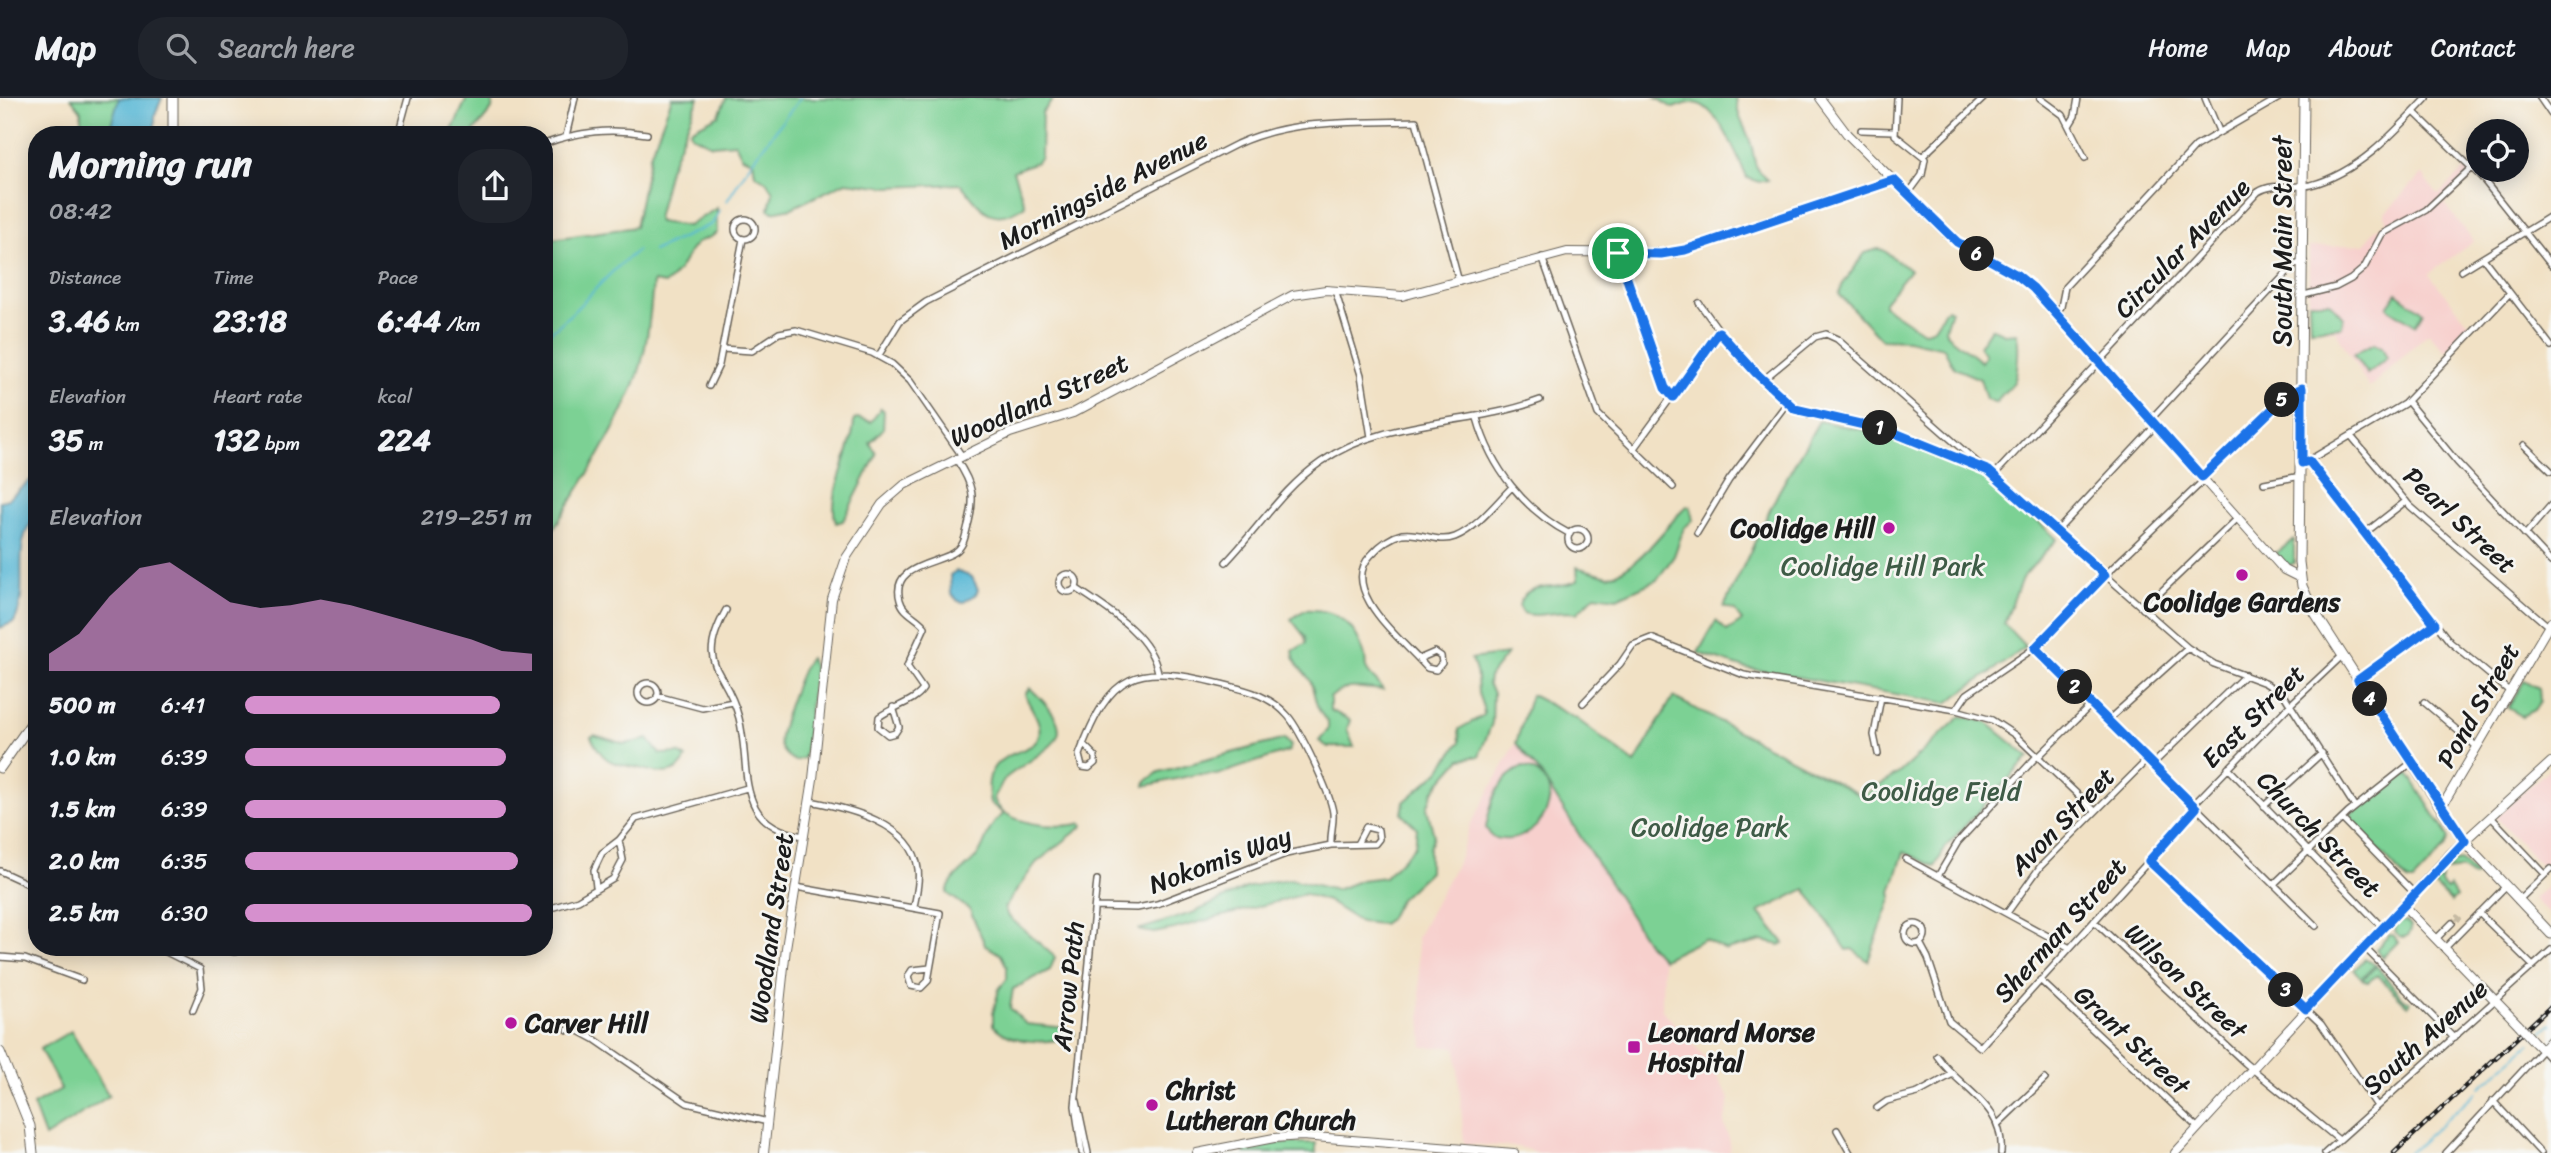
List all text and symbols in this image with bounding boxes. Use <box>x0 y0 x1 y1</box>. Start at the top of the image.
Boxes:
search box <box>138 17 628 80</box>
text: Map <box>35 19 96 77</box>
text: Search here <box>218 25 355 71</box>
text: Home <box>2148 27 2208 69</box>
text: Map <box>2246 27 2290 69</box>
text: About <box>2328 27 2393 69</box>
text: Contact <box>2431 27 2516 69</box>
icon: search <box>162 29 200 67</box>
street label: Morningside Avenue <box>990 117 1216 263</box>
map controls <box>2466 119 2529 182</box>
button: locate <box>2466 119 2529 182</box>
text: Morning run <box>49 131 252 198</box>
street label: South Main Street <box>2259 134 2305 346</box>
button: share <box>458 149 532 223</box>
street label: Circular Avenue <box>2102 166 2262 329</box>
text: 08:42 <box>49 191 112 232</box>
pin <box>1588 223 1648 283</box>
icon: arrive <box>1599 234 1637 272</box>
pin: 6 <box>1960 236 1994 272</box>
text: 6 <box>1971 237 1982 270</box>
text: Distance <box>49 261 121 294</box>
text: Time <box>213 261 254 294</box>
text: Pace <box>378 261 418 294</box>
text: 3.46 <box>49 294 110 348</box>
text: 23:18 <box>213 294 287 348</box>
text: 6:44 <box>378 294 441 348</box>
text: km <box>110 308 140 341</box>
text: /km <box>441 308 480 341</box>
street label: Woodland Street <box>942 340 1136 460</box>
text: Elevation <box>49 380 126 413</box>
text: Heart rate <box>213 380 303 413</box>
text: kcal <box>378 380 412 413</box>
pin: 5 <box>2264 382 2300 418</box>
text: 5 <box>2276 383 2287 416</box>
pin: 1 <box>1862 410 1898 446</box>
text: 1 <box>1875 411 1884 444</box>
text: 35 <box>49 413 84 467</box>
text: 132 <box>213 413 260 467</box>
text: 224 <box>378 413 431 467</box>
text: m <box>84 427 103 460</box>
text: bpm <box>260 427 300 460</box>
street label: Pearl Street <box>2392 455 2528 585</box>
text: Elevation <box>49 497 142 538</box>
text: 219–251 m <box>421 497 532 538</box>
place label: Coolidge Hill <box>1729 505 1877 551</box>
marker: Coolidge Hill <box>1881 520 1897 536</box>
park label: Coolidge Hill Park <box>1781 543 1985 589</box>
marker: Coolidge Gardens <box>2234 567 2250 583</box>
place label: Coolidge Gardens <box>2143 579 2341 625</box>
street label: Pond Street <box>2423 633 2533 777</box>
street label: East Street <box>2190 653 2316 779</box>
pin: 2 <box>2058 670 2092 704</box>
text: 2 <box>2069 670 2080 703</box>
pin: 4 <box>2352 682 2388 716</box>
text: 4 <box>2364 682 2375 715</box>
text: 500 m <box>49 685 116 726</box>
text: 6:41 <box>161 685 205 726</box>
text: 1.0 km <box>49 737 116 778</box>
text: 6:39 <box>161 737 208 778</box>
street label: Avon Street <box>1997 755 2126 887</box>
street label: Church Street <box>2245 759 2393 909</box>
park label: Coolidge Field <box>1861 768 2023 814</box>
text: 1.5 km <box>49 789 116 830</box>
text: 6:39 <box>161 789 208 830</box>
park label: Coolidge Park <box>1631 804 1789 850</box>
street label: Nokomis Way <box>1142 813 1299 907</box>
street label: Woodland Street <box>735 830 807 1026</box>
text: 2.0 km <box>49 841 120 882</box>
text: 6:35 <box>161 841 208 882</box>
street label: Sherman Street <box>1982 846 2138 1014</box>
text: 2.5 km <box>49 893 119 934</box>
text: 6:30 <box>161 893 208 934</box>
street label: Wilson Street <box>2113 911 2260 1052</box>
street label: Arrow Path <box>1038 919 1098 1054</box>
street label: South Avenue <box>2351 967 2499 1107</box>
pin: 3 <box>2268 972 2304 1008</box>
street label: Grant Street <box>2063 973 2202 1108</box>
text: 3 <box>2280 973 2291 1006</box>
place label: Carver Hill <box>524 1000 650 1046</box>
place label: Leonard Morse Hospital <box>1648 1009 1816 1085</box>
marker: Carver Hill <box>503 1015 519 1031</box>
marker: Leonard Morse Hospital <box>1626 1039 1642 1055</box>
place label: Christ Lutheran Church <box>1165 1067 1356 1143</box>
marker: Christ Lutheran Church <box>1144 1097 1160 1113</box>

